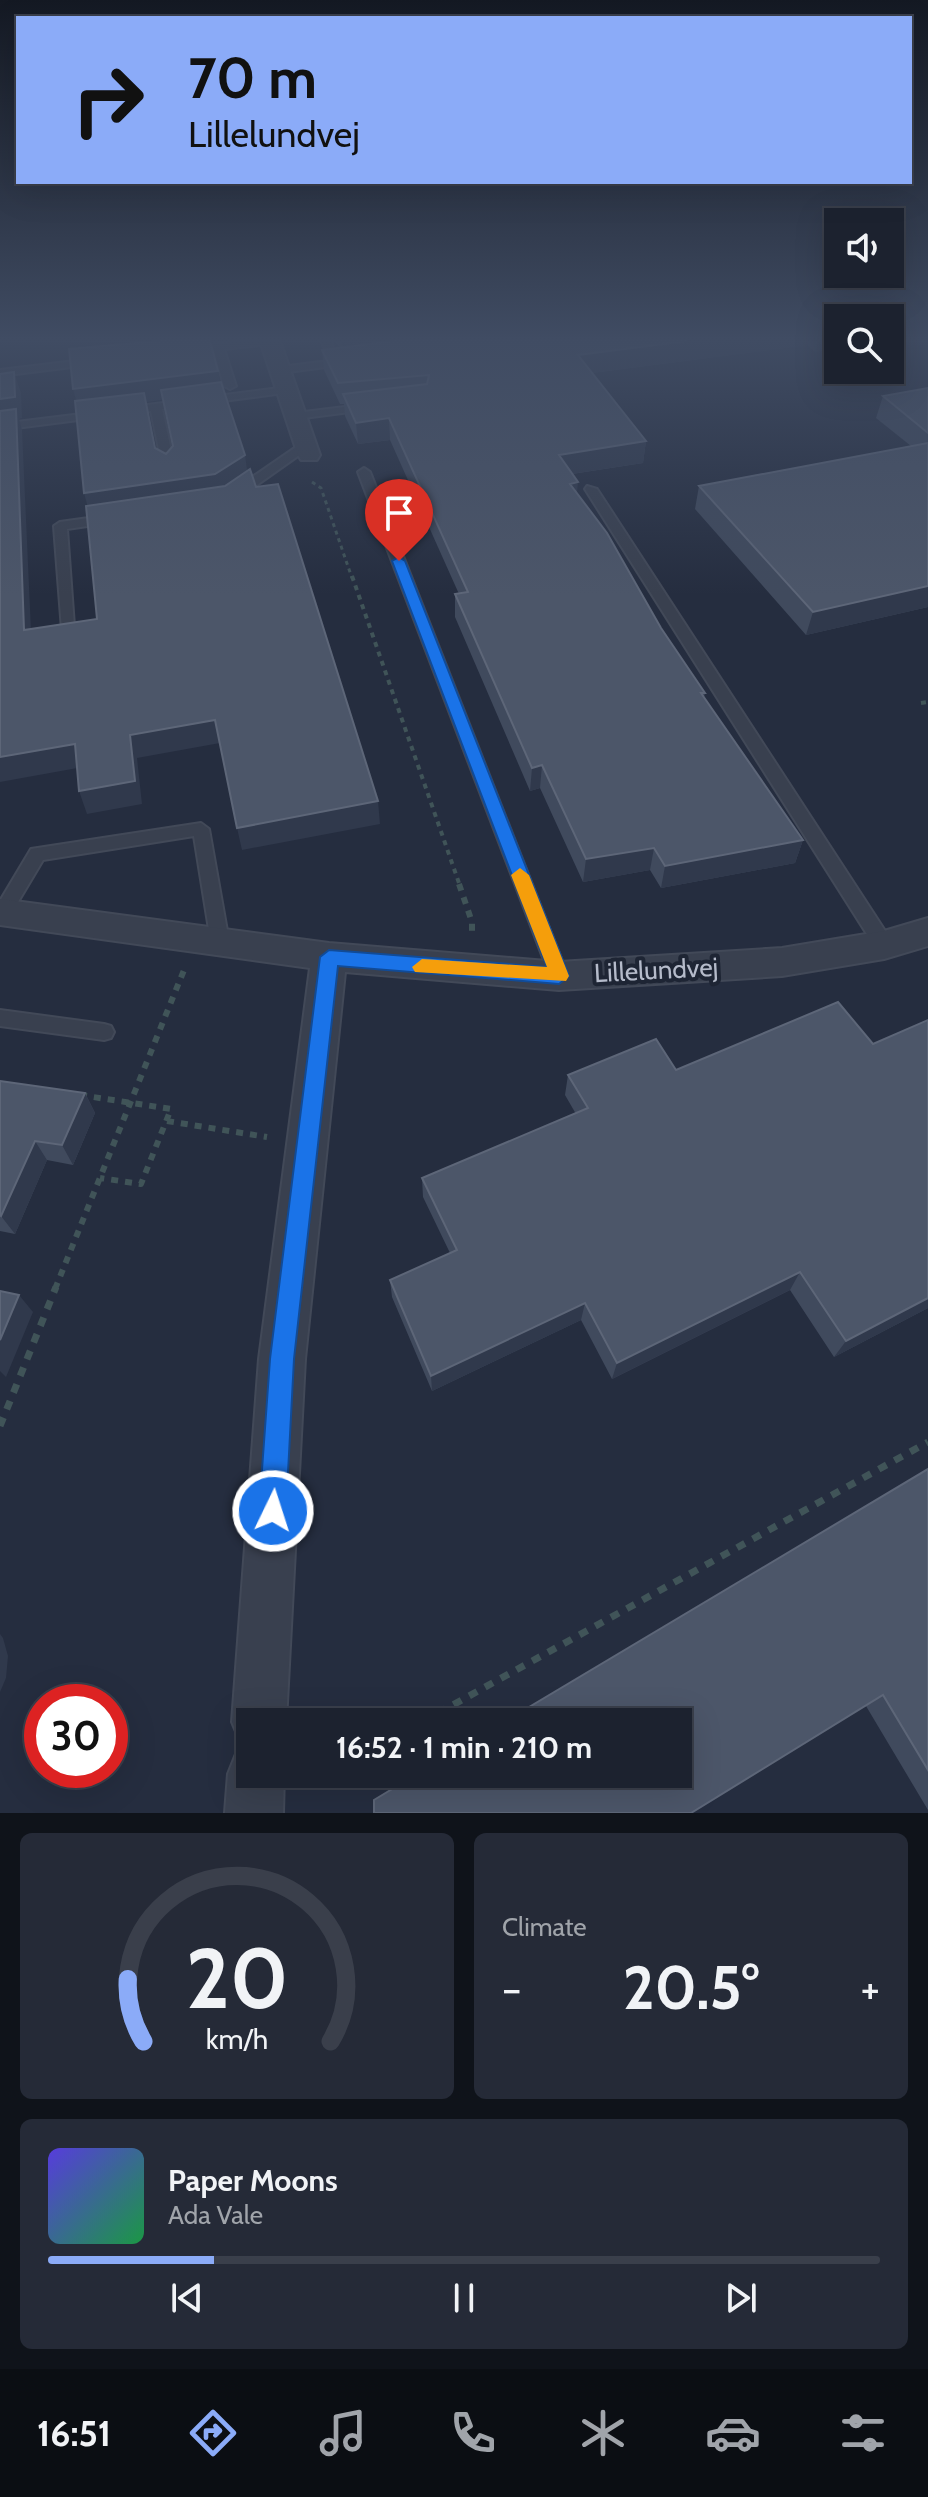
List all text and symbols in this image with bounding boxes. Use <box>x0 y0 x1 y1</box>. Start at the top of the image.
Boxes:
text: 70 m <box>188 44 317 112</box>
icon: right <box>56 48 160 152</box>
text: Lillelundvej <box>188 112 360 156</box>
map controls <box>824 208 904 384</box>
button: sound <box>824 208 904 288</box>
button: search <box>824 304 904 384</box>
pin <box>365 479 433 561</box>
icon: arrive <box>377 491 421 535</box>
street label: Lillelundvej <box>593 951 719 989</box>
position arrow <box>231 1469 315 1553</box>
speed limit sign: 30 <box>24 1684 128 1788</box>
text: 16:52 · 1 min · 210 m <box>336 1729 592 1766</box>
text: Climate <box>502 1911 587 1943</box>
text: 20 <box>186 1928 288 2029</box>
text: 20.5° <box>623 1951 759 2024</box>
text: − <box>502 1962 521 2015</box>
text: + <box>861 1962 880 2015</box>
text: km/h <box>206 2021 268 2056</box>
text: Paper Moons <box>168 2162 338 2199</box>
text: Ada Vale <box>168 2199 263 2231</box>
icon: previous <box>165 2276 209 2320</box>
icon: pause <box>442 2276 486 2320</box>
icon: next <box>719 2276 763 2320</box>
icon: directions <box>185 2405 241 2461</box>
icon: music <box>315 2405 371 2461</box>
icon: phone <box>445 2405 501 2461</box>
icon: climate <box>575 2405 631 2461</box>
icon: car <box>705 2405 761 2461</box>
icon: filters <box>835 2405 891 2461</box>
text: 16:51 <box>37 2411 111 2455</box>

